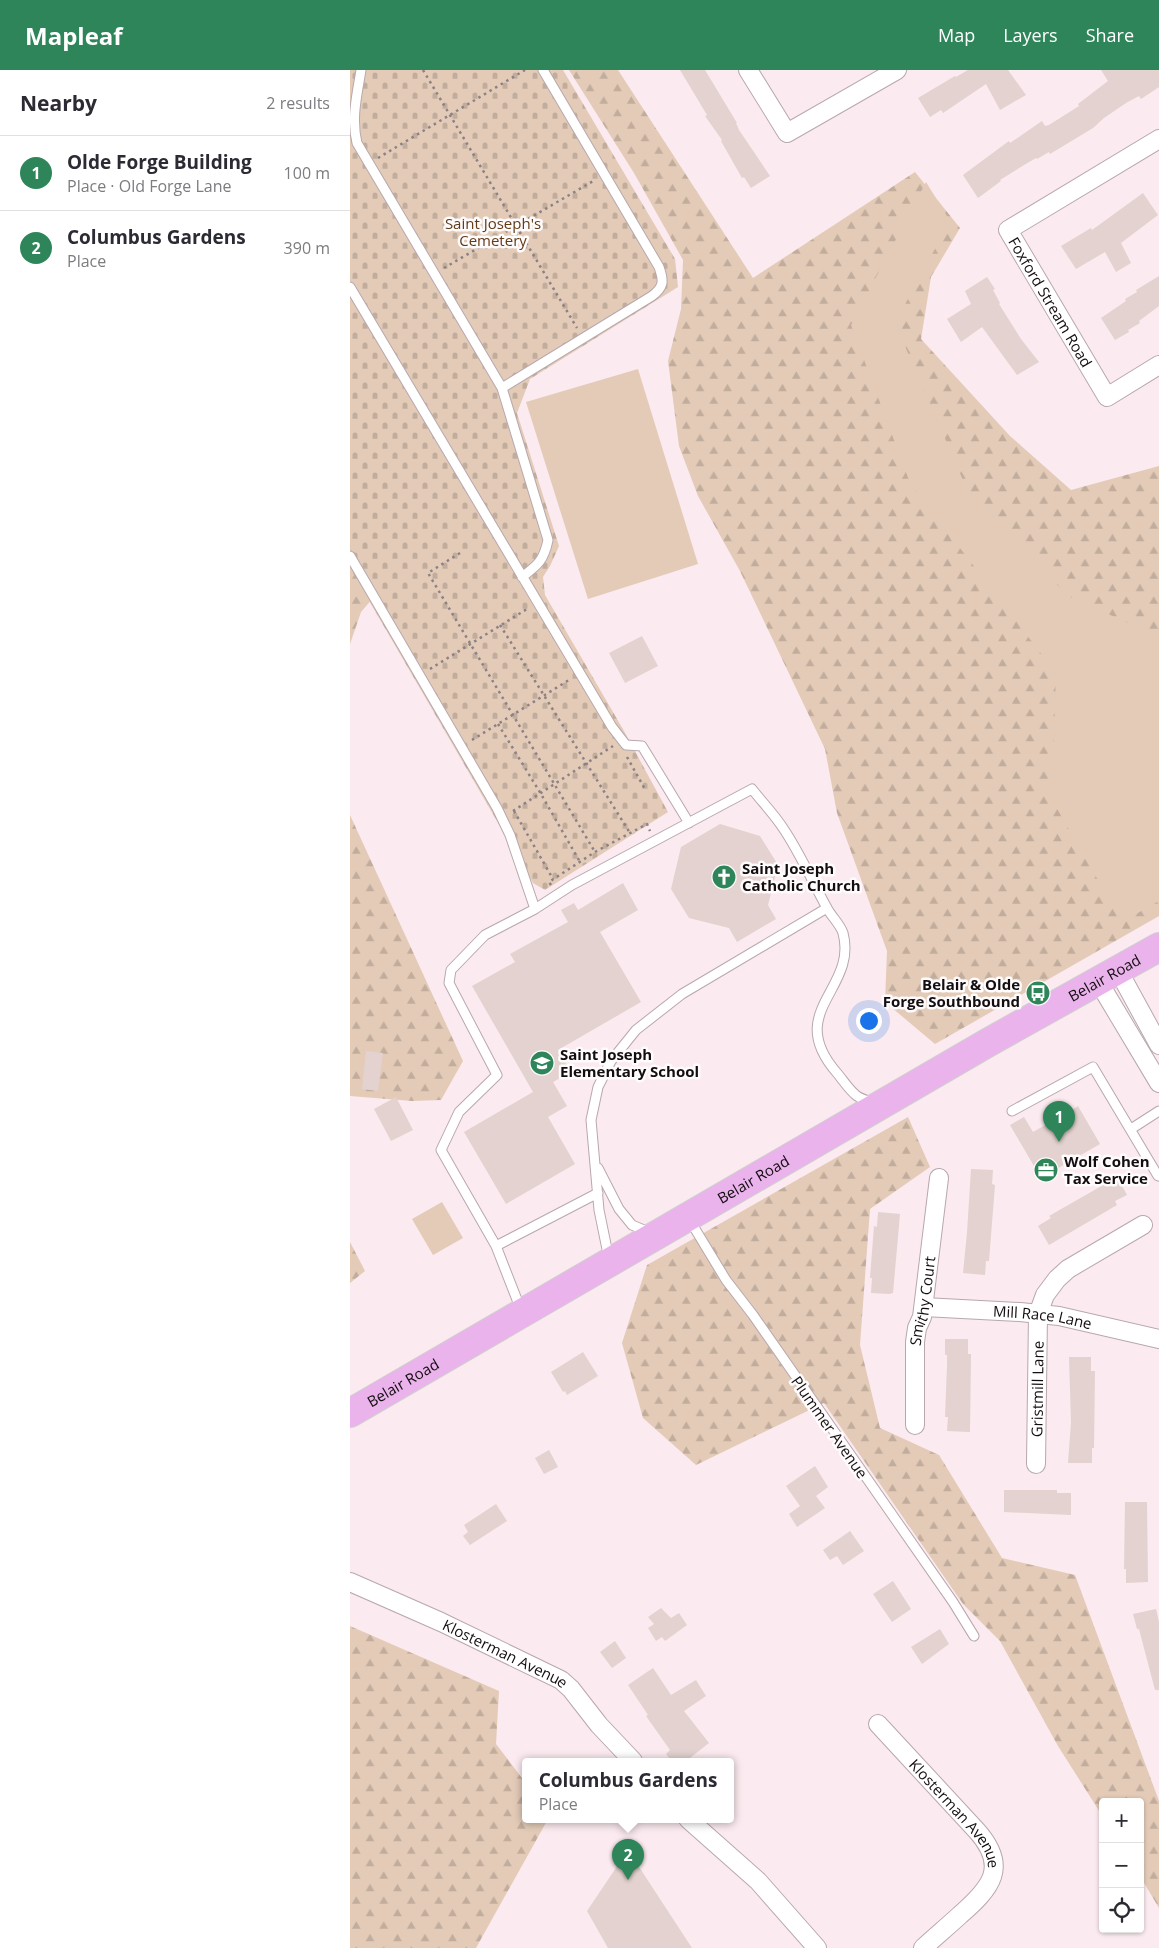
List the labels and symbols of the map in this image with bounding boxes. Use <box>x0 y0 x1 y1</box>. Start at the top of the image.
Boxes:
park label: Saint Joseph's Cemetery <box>445 213 541 250</box>
street label: Foxford Stream Road <box>1004 233 1097 371</box>
place label: Saint Joseph Catholic Church <box>742 858 861 895</box>
church icon: Saint Joseph Catholic Church <box>711 864 737 890</box>
street label: Belair Road <box>1065 949 1144 1006</box>
place label: Belair & Olde Forge Southbound <box>883 974 1020 1011</box>
bus stop icon: Belair & Olde Forge Southbound <box>1025 980 1051 1006</box>
your location <box>856 1008 882 1034</box>
place label: Saint Joseph Elementary School <box>560 1044 699 1081</box>
school or university icon: Saint Joseph Elementary School <box>529 1050 555 1076</box>
pin: 1 <box>1043 1101 1075 1142</box>
street label: Belair Road <box>713 1150 793 1208</box>
place label: Wolf Cohen Tax Service <box>1064 1151 1150 1188</box>
office icon: Wolf Cohen Tax Service <box>1033 1157 1059 1183</box>
street label: Smithy Court <box>905 1255 939 1347</box>
street label: Mill Race Lane <box>993 1301 1094 1333</box>
street label: Gristmill Lane <box>1026 1341 1048 1437</box>
street label: Belair Road <box>363 1354 442 1411</box>
street label: Plummer Avenue <box>787 1372 873 1482</box>
street label: Klosterman Avenue <box>440 1614 573 1692</box>
street label: Klosterman Avenue <box>905 1754 1004 1869</box>
pin: 2 <box>612 1839 644 1880</box>

